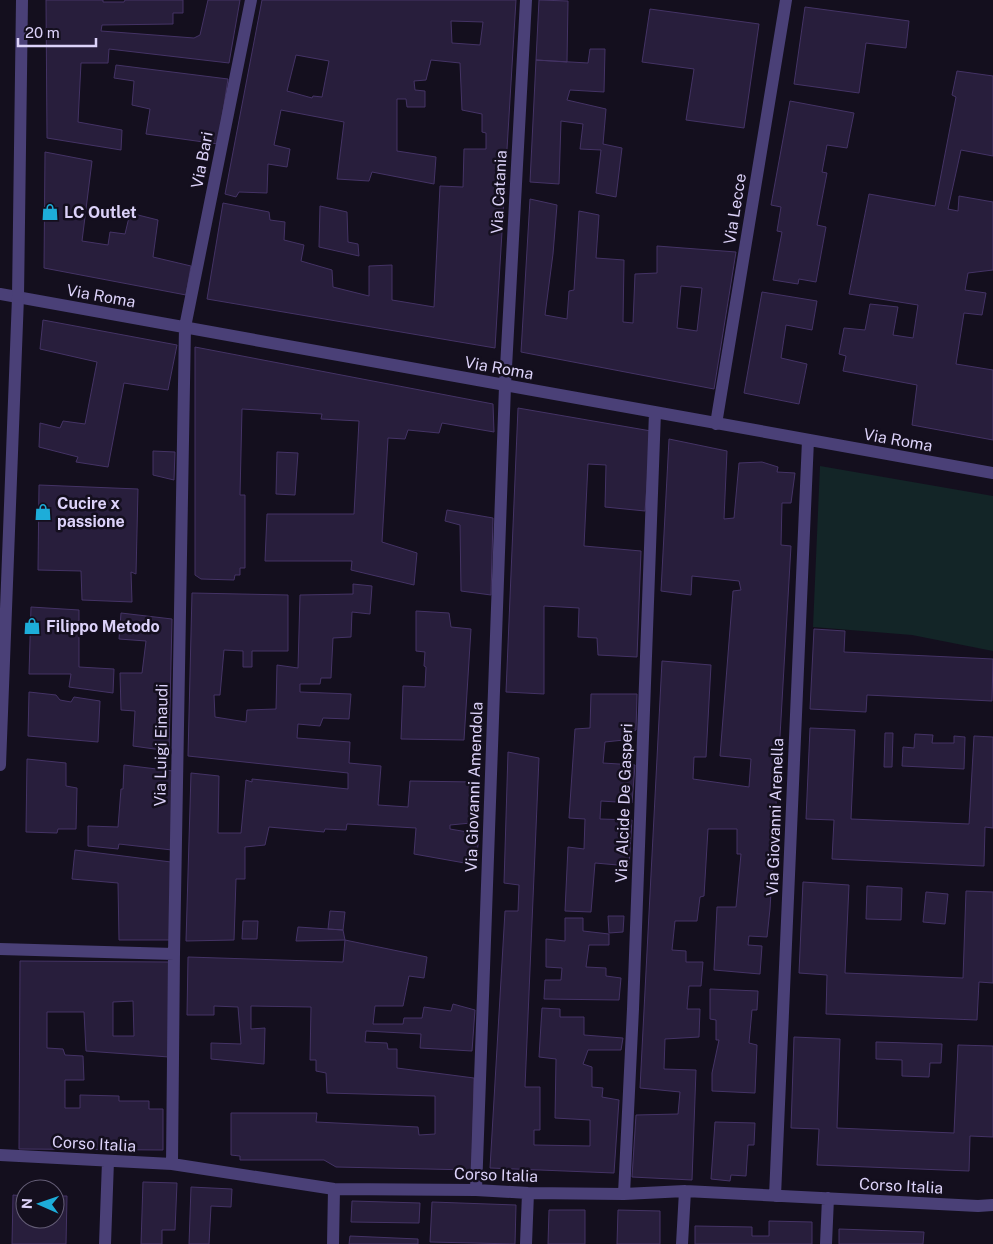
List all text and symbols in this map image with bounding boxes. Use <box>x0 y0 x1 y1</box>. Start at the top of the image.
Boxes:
scale bar <box>18 15 95 47</box>
text: 20 m <box>25 24 60 41</box>
street label: Via Bari <box>187 130 217 190</box>
street label: Via Catania <box>487 150 511 234</box>
street label: Via Lecce <box>720 172 750 246</box>
shop icon: LC Outlet <box>40 202 60 222</box>
place label: LC Outlet <box>64 203 137 222</box>
street label: Via Roma <box>65 281 137 311</box>
street label: Via Roma <box>463 353 535 383</box>
street label: Via Roma <box>862 425 934 455</box>
place label: Cucire x passione <box>57 494 125 531</box>
shop icon: Cucire x passione <box>33 502 53 522</box>
shop icon: Filippo Metodo <box>22 616 42 636</box>
place label: Filippo Metodo <box>46 617 160 636</box>
street label: Via Luigi Einaudi <box>150 684 172 806</box>
street label: Via Giovanni Amendola <box>462 701 486 873</box>
street label: Via Alcide De Gasperi <box>612 723 636 883</box>
street label: Via Giovanni Arenella <box>763 738 787 896</box>
street label: Corso Italia <box>51 1132 137 1156</box>
street label: Corso Italia <box>454 1164 538 1186</box>
street label: Corso Italia <box>858 1174 944 1198</box>
north arrow <box>15 1179 65 1229</box>
text: N <box>19 1198 35 1209</box>

